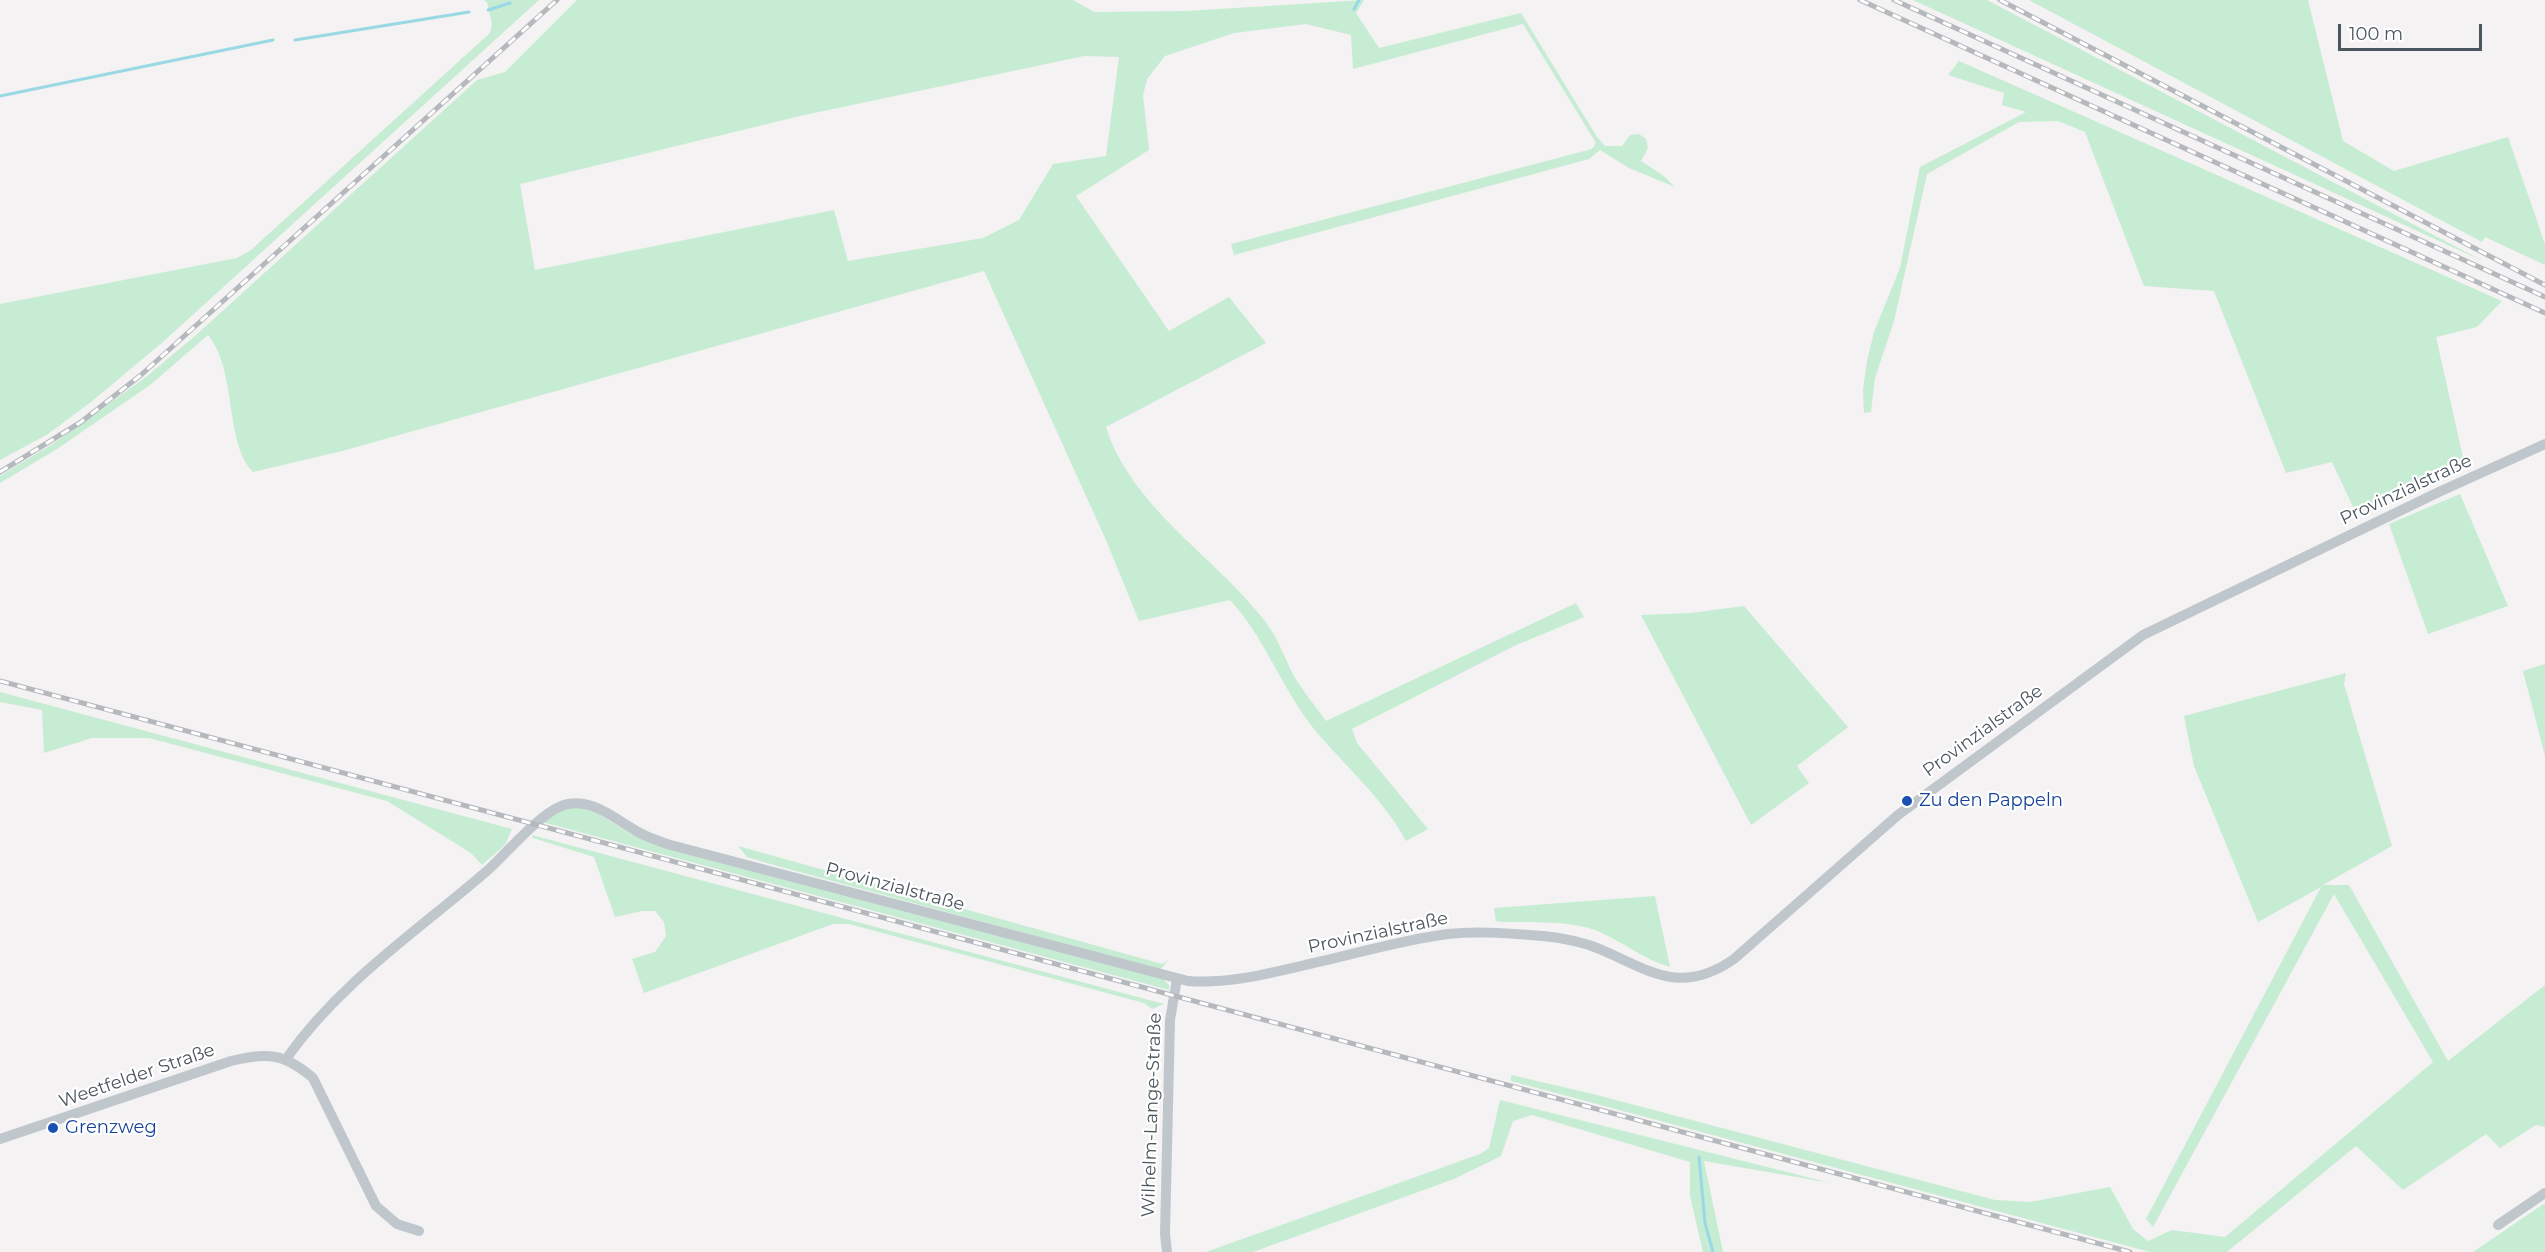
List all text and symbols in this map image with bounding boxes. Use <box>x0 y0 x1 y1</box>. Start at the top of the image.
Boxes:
scale bar <box>2341 12 2485 50</box>
text: 100 m <box>2349 23 2403 45</box>
street label: Provinzialstraße <box>2337 450 2475 530</box>
street label: Provinzialstraße <box>1919 680 2047 782</box>
place label: Zu den Pappeln <box>1919 790 2063 812</box>
marker: Zu den Pappeln <box>1900 794 1914 808</box>
street label: Provinzialstraße <box>823 858 967 916</box>
street label: Provinzialstraße <box>1306 908 1450 958</box>
street label: Wilhelm-Lange-Straße <box>1138 1012 1166 1218</box>
street label: Weetfelder Straße <box>56 1039 218 1113</box>
place label: Grenzweg <box>65 1117 157 1139</box>
marker: Grenzweg <box>46 1121 60 1135</box>

